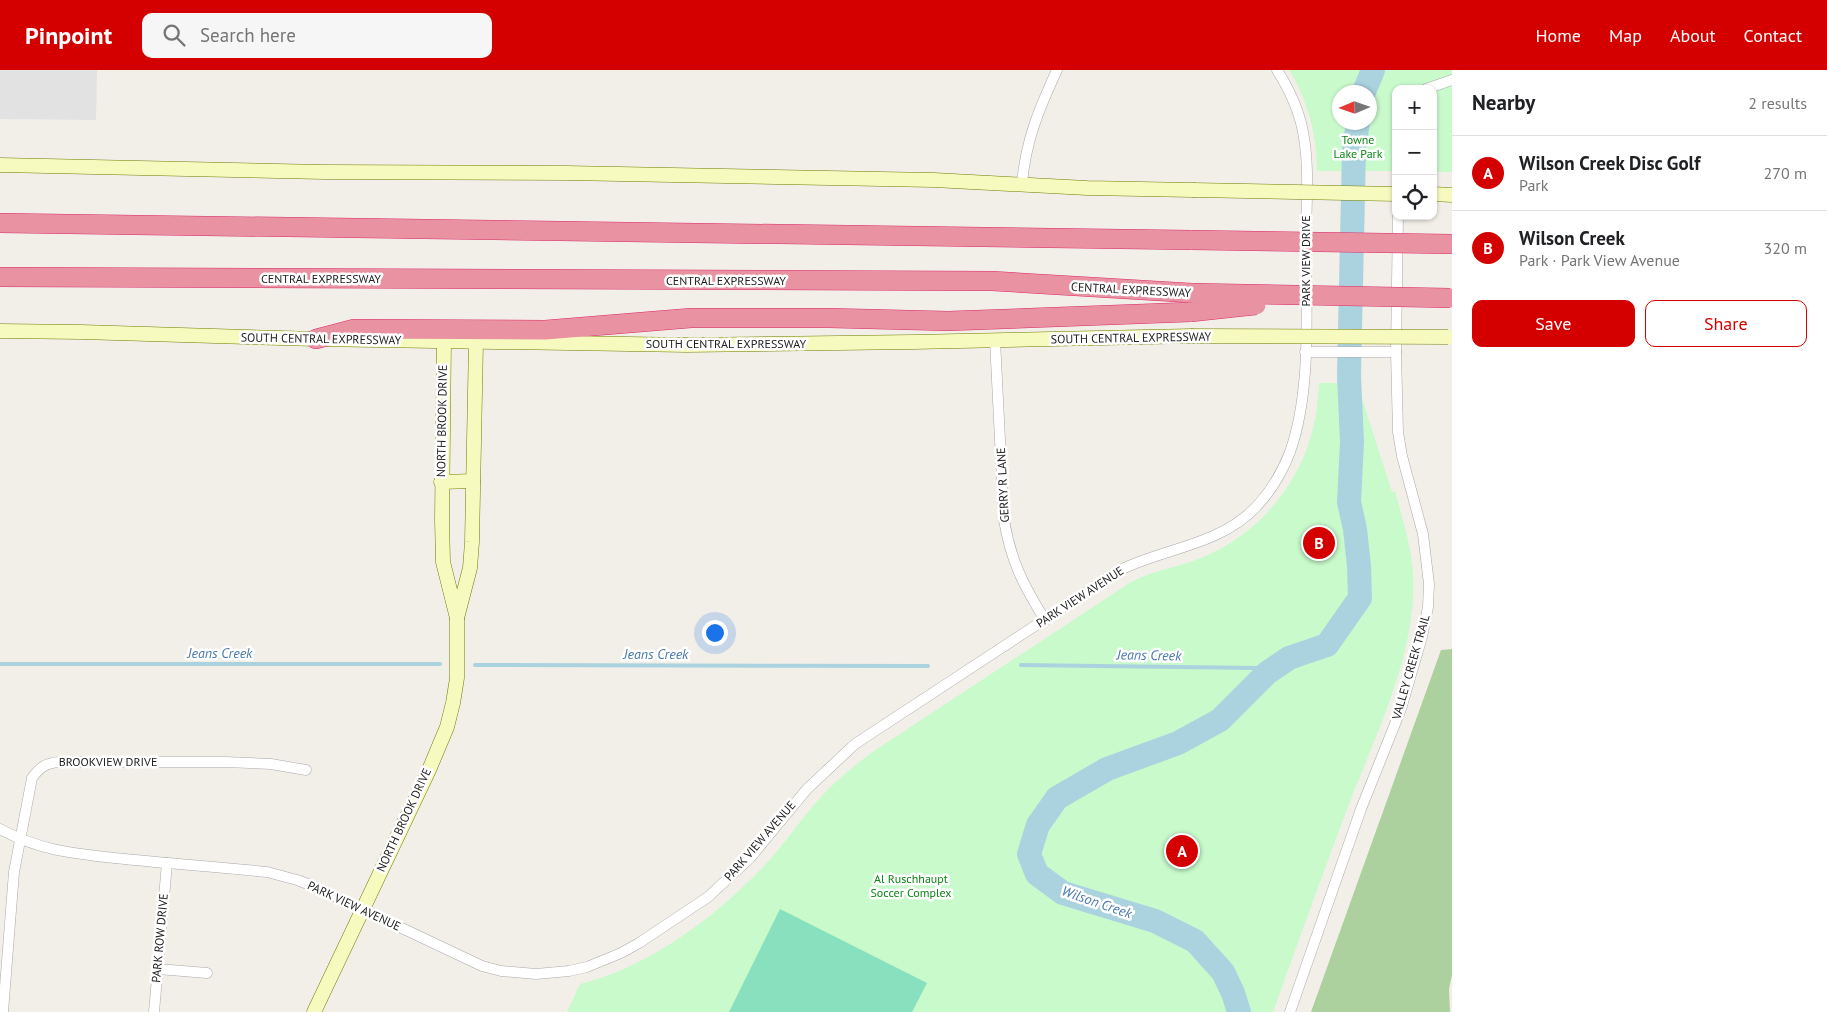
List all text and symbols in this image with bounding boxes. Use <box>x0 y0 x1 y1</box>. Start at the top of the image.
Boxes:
search box <box>142 13 492 58</box>
text: Pinpoint <box>25 20 112 51</box>
icon: search <box>160 21 188 49</box>
text: Search here <box>200 23 296 47</box>
text: Home <box>1535 24 1581 47</box>
text: Map <box>1609 24 1642 47</box>
text: About <box>1670 24 1716 47</box>
text: Contact <box>1744 24 1802 47</box>
north arrow <box>1332 85 1377 130</box>
map controls <box>1392 85 1437 220</box>
button: + <box>1392 85 1437 130</box>
text: Nearby <box>1472 89 1535 116</box>
text: 2 results <box>1748 93 1807 113</box>
button: − <box>1392 130 1437 175</box>
park label: Towne Lake Park <box>1334 132 1383 161</box>
text: Wilson Creek Disc Golf <box>1519 151 1700 175</box>
text: A <box>1483 163 1493 183</box>
text: 270 m <box>1764 163 1807 183</box>
button: locate <box>1392 175 1437 220</box>
text: Park <box>1519 175 1548 195</box>
street label: PARK VIEW DRIVE <box>1298 215 1313 307</box>
text: Wilson Creek <box>1519 226 1625 250</box>
text: B <box>1483 238 1493 258</box>
text: 320 m <box>1764 238 1807 258</box>
text: Park · Park View Avenue <box>1519 250 1680 270</box>
street label: CENTRAL EXPRESSWAY <box>261 271 381 286</box>
street label: CENTRAL EXPRESSWAY <box>666 273 786 288</box>
street label: CENTRAL EXPRESSWAY <box>1071 279 1192 300</box>
button: Save <box>1472 300 1635 347</box>
button: Share <box>1645 300 1807 347</box>
street label: SOUTH CENTRAL EXPRESSWAY <box>1051 329 1212 346</box>
street label: SOUTH CENTRAL EXPRESSWAY <box>241 330 402 347</box>
street label: SOUTH CENTRAL EXPRESSWAY <box>646 336 807 351</box>
street label: NORTH BROOK DRIVE <box>433 365 450 477</box>
street label: GERRY R LANE <box>993 447 1012 523</box>
pin: B <box>1303 524 1335 562</box>
street label: PARK VIEW AVENUE <box>1033 563 1126 630</box>
street label: VALLEY CREEK TRAIL <box>1388 613 1433 722</box>
your location <box>702 620 728 646</box>
water label: Jeans Creek <box>187 644 253 662</box>
water label: Jeans Creek <box>623 645 689 663</box>
water label: Jeans Creek <box>1115 645 1182 665</box>
street label: BROOKVIEW DRIVE <box>59 754 157 769</box>
street label: NORTH BROOK DRIVE <box>373 766 434 874</box>
street label: PARK VIEW AVENUE <box>721 798 798 884</box>
pin: A <box>1166 832 1198 870</box>
park label: Al Ruschhaupt Soccer Complex <box>870 871 952 900</box>
street label: PARK VIEW AVENUE <box>305 877 403 934</box>
water label: Wilson Creek <box>1060 882 1135 923</box>
street label: PARK ROW DRIVE <box>148 893 171 983</box>

